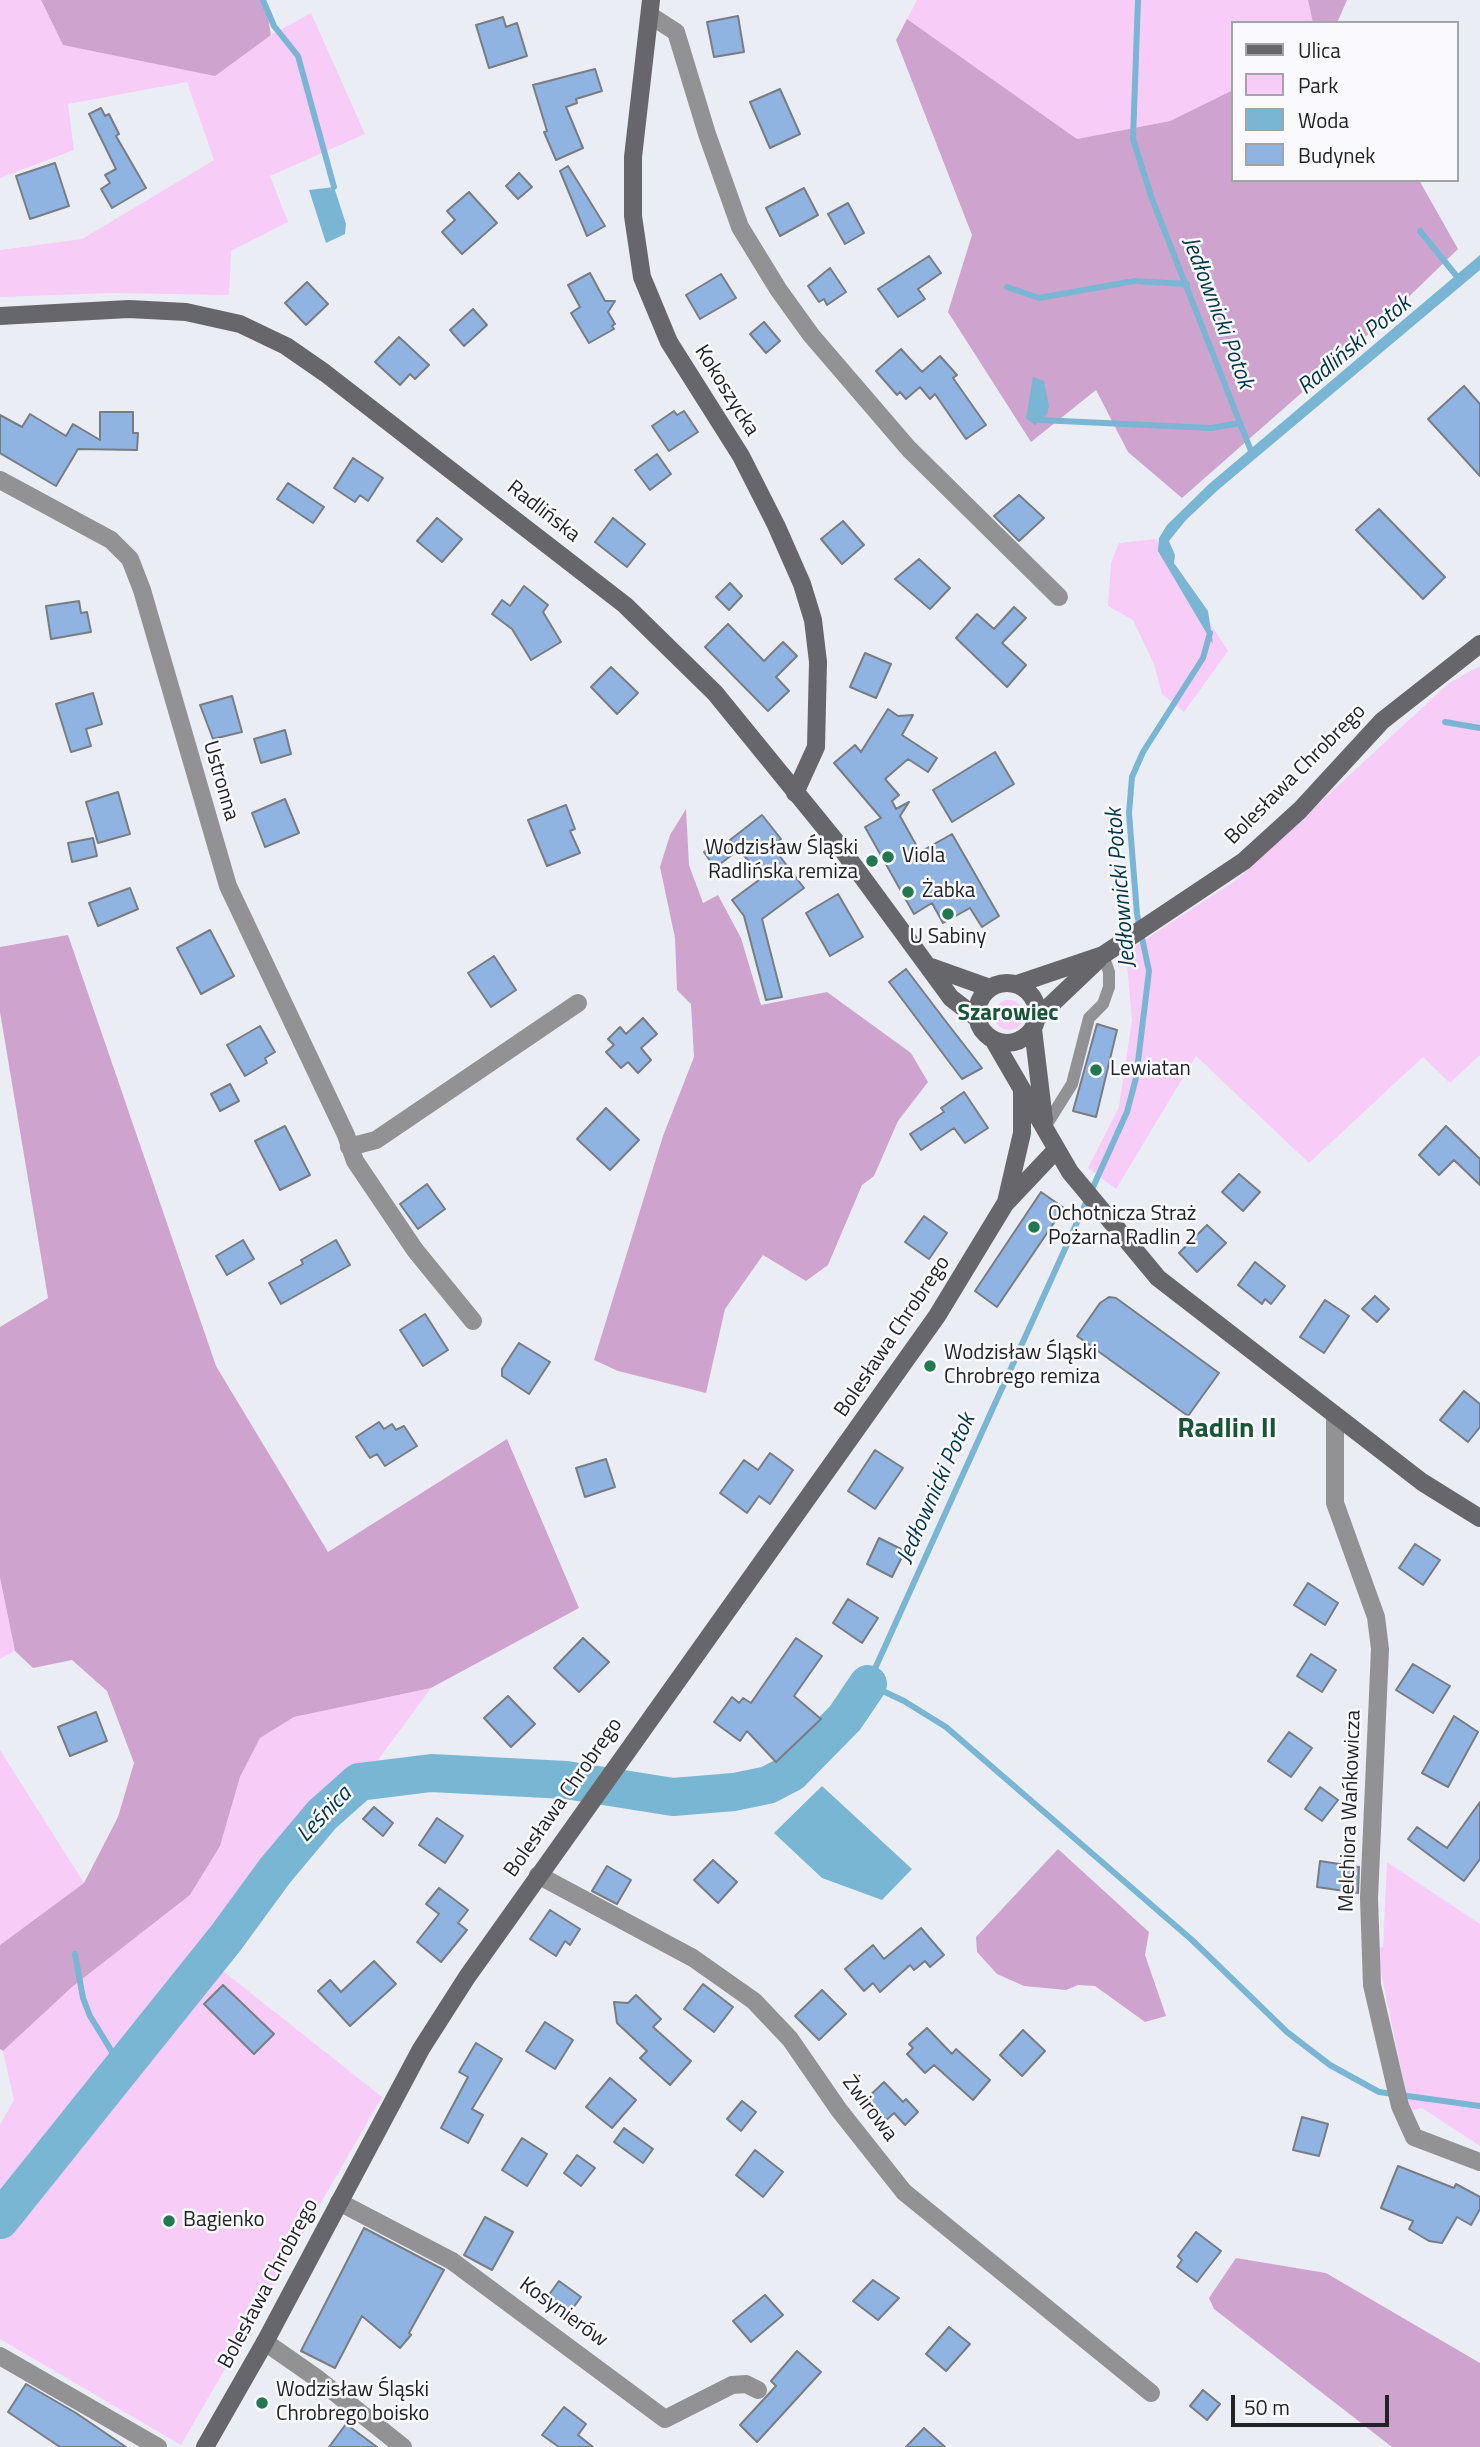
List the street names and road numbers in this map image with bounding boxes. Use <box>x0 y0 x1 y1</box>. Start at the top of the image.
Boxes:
street label: Kokoszycka <box>688 341 764 441</box>
street label: Radlińska <box>502 476 584 548</box>
street label: Bolesława Chrobrego <box>1220 699 1372 851</box>
street label: Ustronna <box>197 738 243 824</box>
street label: Bolesława Chrobrego <box>830 1252 956 1422</box>
street label: Melchiora Wańkowicza <box>1335 1710 1367 1912</box>
street label: Bolesława Chrobrego <box>500 1713 628 1883</box>
street label: Żwirowa <box>836 2071 902 2147</box>
street label: Bolesława Chrobrego <box>214 2195 324 2373</box>
street label: Kosynierów <box>514 2273 612 2353</box>

